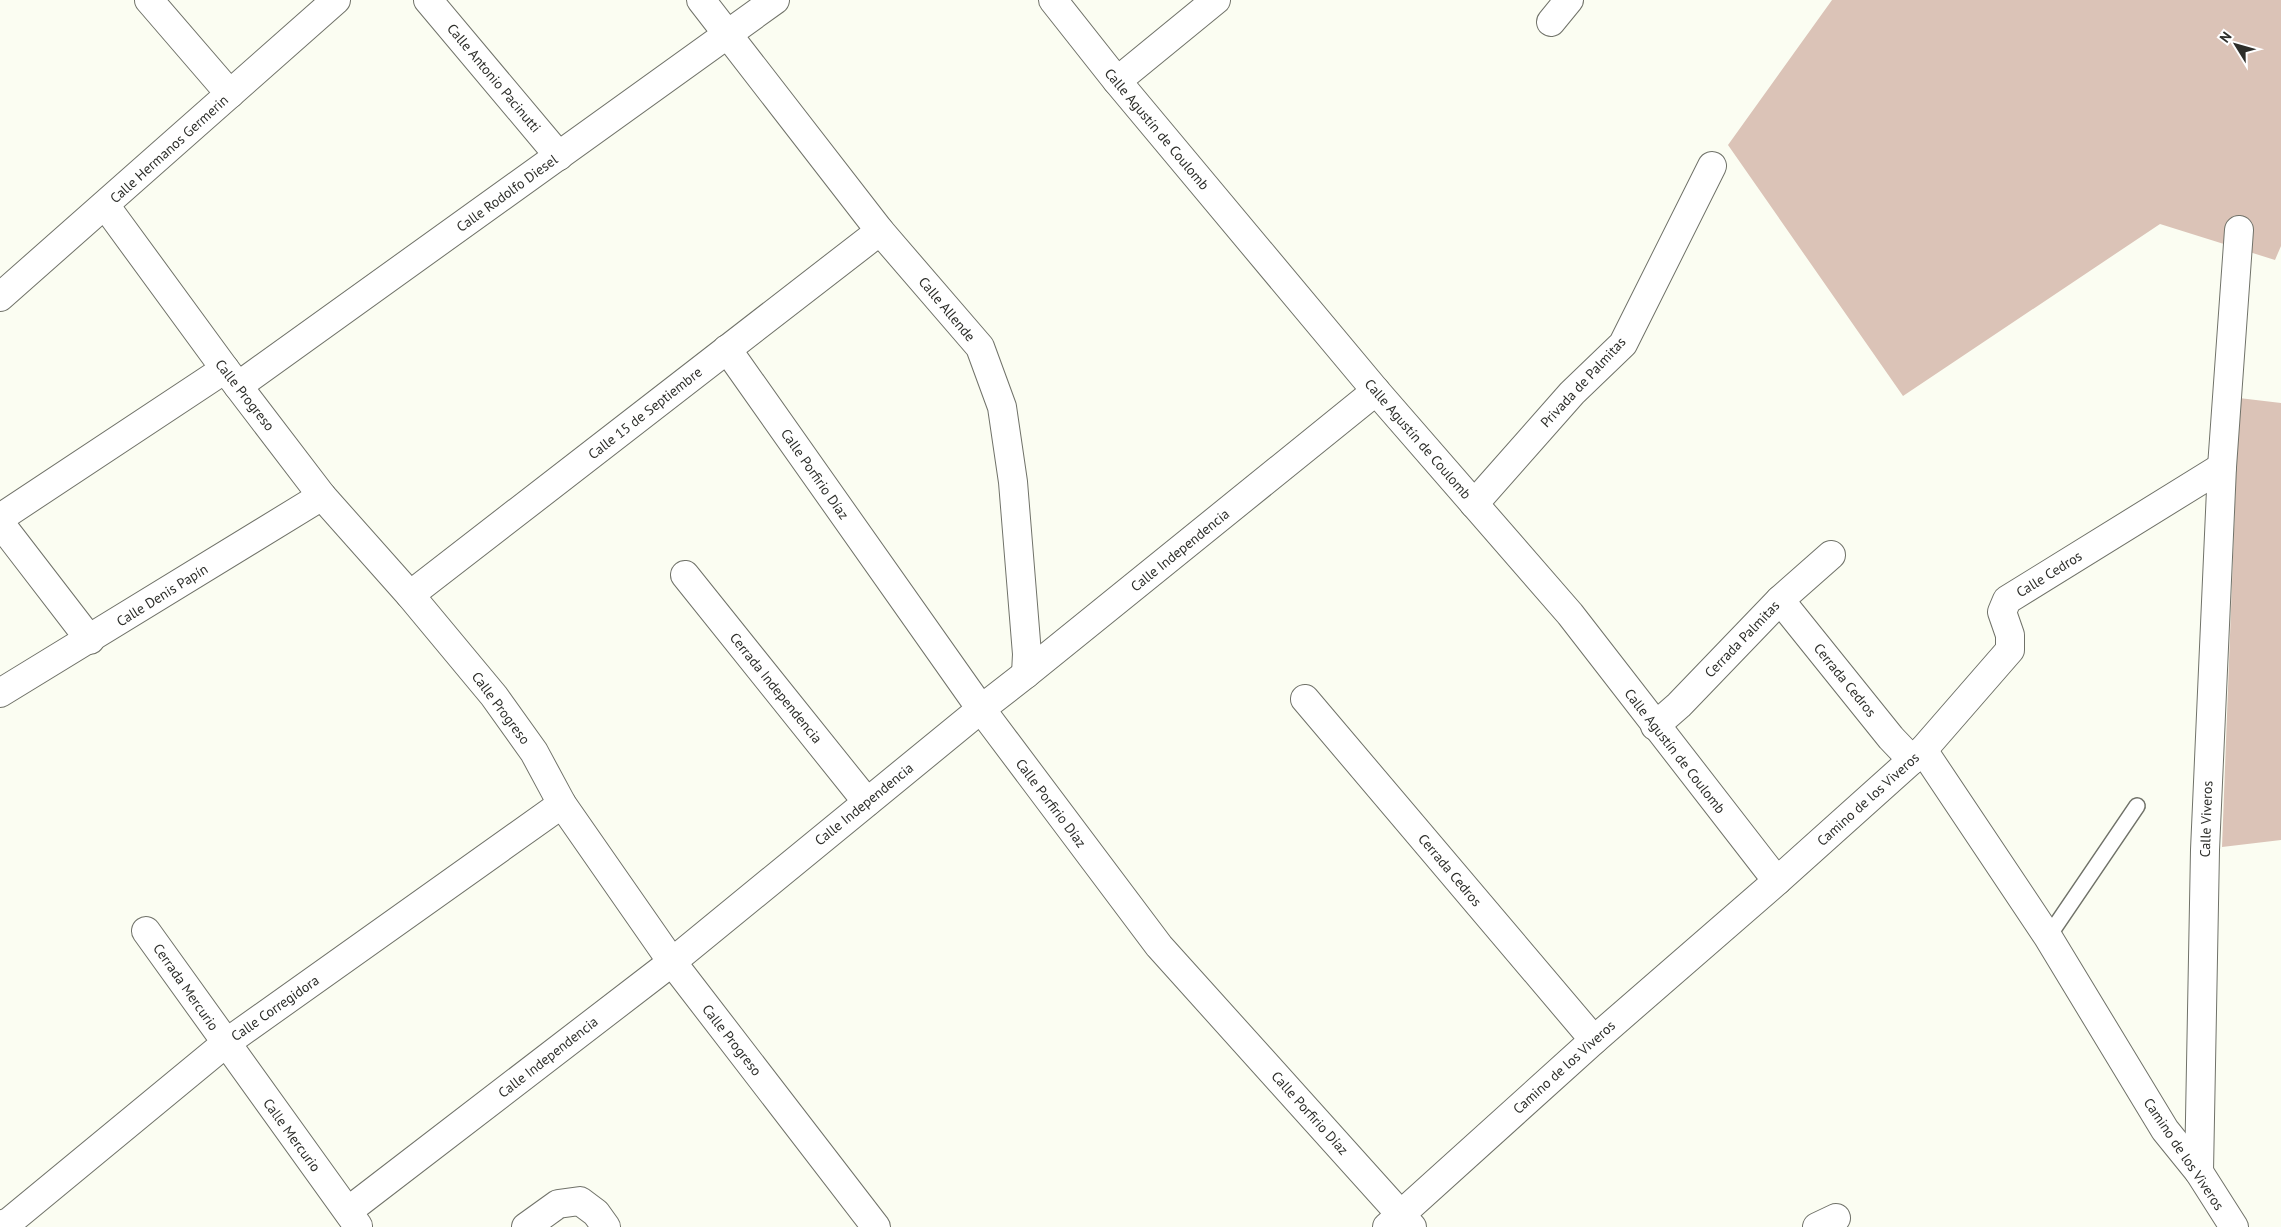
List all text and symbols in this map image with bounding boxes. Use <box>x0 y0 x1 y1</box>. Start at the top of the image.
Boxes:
street label: Calle Antonio Pacinutti <box>443 20 545 136</box>
north arrow <box>2211 20 2261 70</box>
text: N <box>2216 28 2236 46</box>
street label: Calle Agustín de Coulomb <box>1101 64 1213 194</box>
street label: Calle Hermanos Germerin <box>106 91 232 207</box>
street label: Calle Rodolfo Diesel <box>453 150 561 236</box>
street label: Calle Allende <box>915 273 979 345</box>
street label: Privada de Palmitas <box>1536 333 1630 431</box>
street label: Calle Progreso <box>211 356 279 434</box>
street label: Calle 15 de Septiembre <box>584 363 706 463</box>
street label: Calle Agustín de Coulomb <box>1361 375 1475 503</box>
street label: Calle Porfirio Díaz <box>777 425 853 523</box>
street label: Calle Independencia <box>1127 505 1233 595</box>
street label: Calle Cedros <box>2013 547 2085 601</box>
street label: Calle Denis Papín <box>113 560 211 630</box>
street label: Cerrada Palmitas <box>1701 597 1783 681</box>
street label: Cerrada Independencia <box>726 629 826 747</box>
street label: Cerrada Cedros <box>1810 640 1880 721</box>
street label: Calle Progreso <box>468 668 534 748</box>
street label: Calle Agustín de Coulomb <box>1621 685 1729 817</box>
street label: Camino de los Viveros <box>1813 748 1923 850</box>
street label: Calle Porfirio Díaz <box>1012 755 1090 851</box>
street label: Calle Independencia <box>811 759 917 849</box>
street label: Calle Viveros <box>2196 780 2216 858</box>
street label: Cerrada Cedros <box>1414 830 1486 910</box>
street label: Cerrada Mercurio <box>149 940 223 1034</box>
street label: Calle Corregidora <box>228 971 322 1045</box>
street label: Calle Progreso <box>698 1001 766 1079</box>
street label: Calle Independencia <box>494 1012 602 1102</box>
street label: Camino de los Viveros <box>1509 1016 1619 1118</box>
street label: Calle Porfirio Díaz <box>1268 1067 1352 1159</box>
street label: Camino de los Viveros <box>2140 1094 2228 1214</box>
street label: Calle Mercurio <box>259 1095 325 1175</box>

